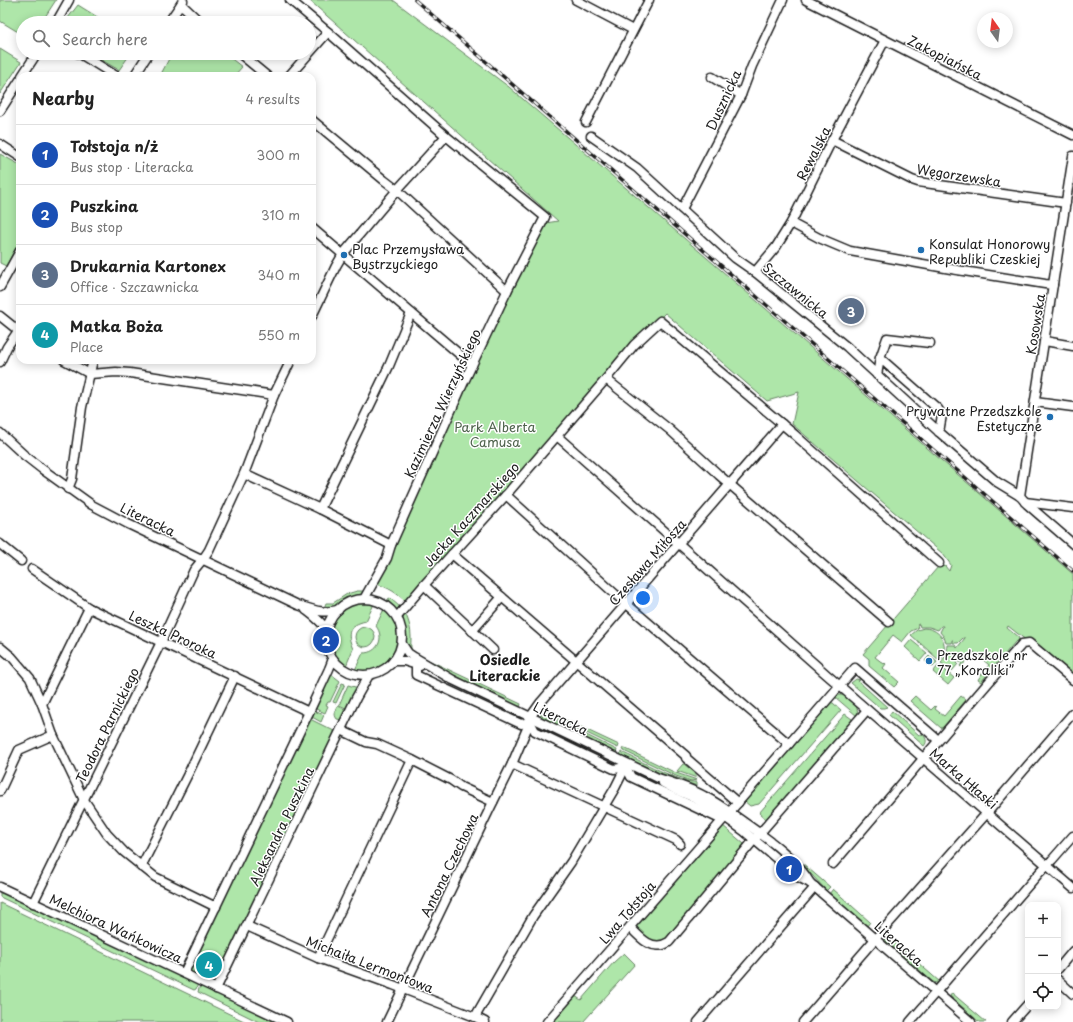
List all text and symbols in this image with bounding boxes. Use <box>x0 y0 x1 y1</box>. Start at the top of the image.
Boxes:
north arrow <box>977 12 1013 48</box>
search box <box>16 16 316 60</box>
icon: search <box>30 27 52 49</box>
text: Search here <box>62 27 148 50</box>
street label: Zakopiańska <box>904 30 986 84</box>
street label: Dusznicka <box>701 66 746 133</box>
text: Nearby <box>32 85 94 111</box>
text: 4 results <box>246 89 300 108</box>
street label: Rewalska <box>791 122 835 183</box>
text: Tołstoja n/ż <box>70 134 158 157</box>
text: 1 <box>42 145 48 164</box>
text: 300 m <box>256 145 300 164</box>
text: Bus stop · Literacka <box>70 157 193 176</box>
street label: Węgorzewska <box>915 159 1003 191</box>
text: Puszkina <box>70 194 138 217</box>
text: 2 <box>40 205 50 224</box>
text: 310 m <box>261 205 300 224</box>
text: Bus stop <box>70 217 123 236</box>
place label: Konsulat Honorowy Republiki Czeskiej <box>929 234 1050 268</box>
place label: Plac Przemysława Bystrzyckiego <box>352 239 465 273</box>
marker: Konsulat Honorowy Republiki Czeskiej <box>916 245 926 255</box>
marker: Plac Przemysława Bystrzyckiego <box>339 250 349 260</box>
text: Drukarnia Kartonex <box>70 254 226 277</box>
street label: Szczawnicka <box>759 258 833 323</box>
text: 3 <box>41 265 49 284</box>
text: 340 m <box>257 265 300 284</box>
text: Office · Szczawnicka <box>70 277 199 296</box>
street label: Kosowska <box>1021 291 1049 356</box>
pin: 3 <box>838 296 864 326</box>
text: Matka Boża <box>70 314 163 337</box>
text: 4 <box>41 325 49 344</box>
text: 550 m <box>258 325 300 344</box>
street label: Kazimierza Wierzyńskiego <box>399 325 485 481</box>
text: Place <box>70 337 103 356</box>
place label: Prywatne Przedszkole Estetyczne <box>906 401 1042 435</box>
marker: Prywatne Przedszkole Estetyczne <box>1045 412 1055 422</box>
park label: Park Alberta Camusa <box>454 417 536 451</box>
street label: Jacka Kaczmarskiego <box>419 458 523 570</box>
street label: Literacka <box>117 498 179 541</box>
street label: Czesława Miłosza <box>604 514 691 609</box>
your location <box>633 588 653 608</box>
street label: Leszka Proroka <box>126 605 221 663</box>
pin: 2 <box>313 625 339 655</box>
place label: Przedszkole nr 77 „Koraliki” <box>937 645 1027 679</box>
district label: Osiedle Literackie <box>470 649 541 686</box>
marker: Przedszkole nr 77 „Koraliki” <box>924 656 934 666</box>
street label: Teodora Parnickiego <box>71 664 143 786</box>
street label: Literacka <box>530 697 592 740</box>
street label: Marka Hłaski <box>926 743 1002 813</box>
street label: Aleksandra Puszkina <box>244 762 318 889</box>
street label: Antona Czechowa <box>416 809 483 920</box>
pin: 1 <box>776 854 802 884</box>
street label: Lwa Tołstoja <box>594 876 660 948</box>
street label: Melchiora Wańkowicza <box>47 889 186 967</box>
map controls <box>1025 902 1061 1010</box>
button: + <box>1025 902 1061 938</box>
street label: Literacka <box>871 916 928 970</box>
street label: Michaiła Lermontowa <box>303 931 437 997</box>
button: − <box>1025 938 1061 974</box>
pin: 4 <box>196 950 222 980</box>
button: locate <box>1025 974 1061 1010</box>

